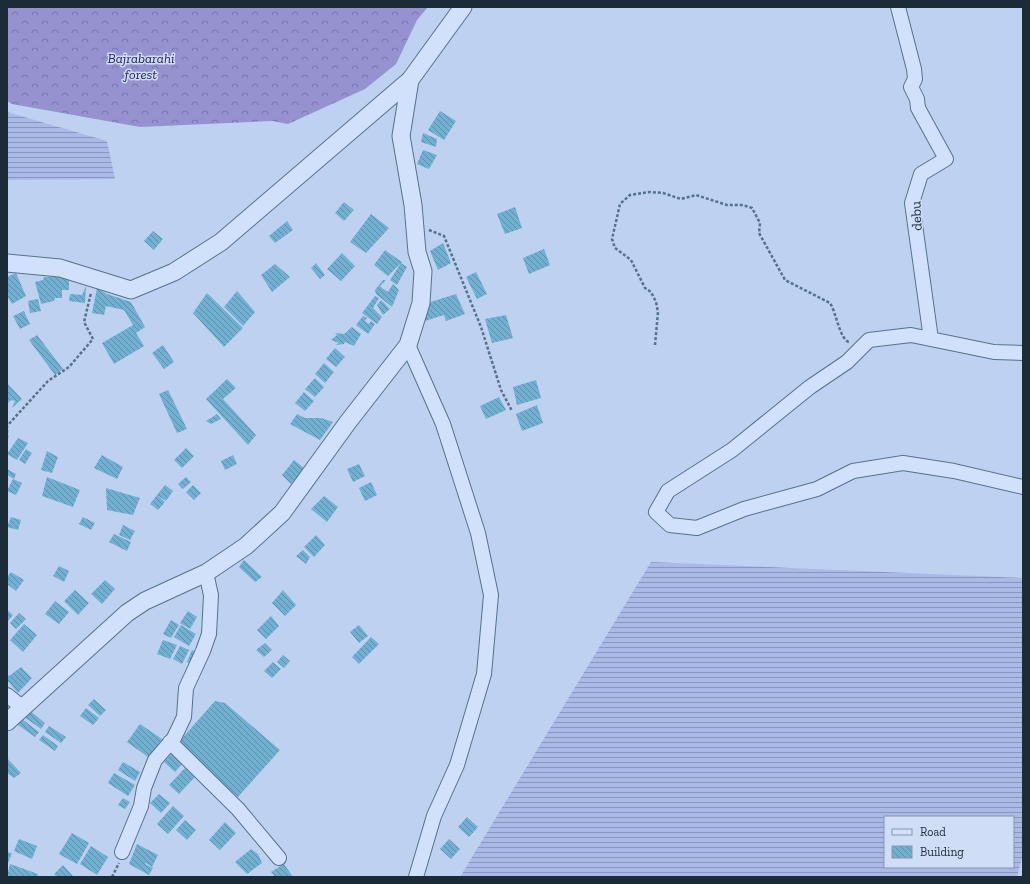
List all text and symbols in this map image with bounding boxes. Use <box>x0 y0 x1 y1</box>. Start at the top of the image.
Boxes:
park label: Bajrabarahi forest <box>107 50 175 83</box>
street label: debu <box>907 201 926 231</box>
legend <box>884 816 1014 868</box>
text: Road <box>920 825 946 839</box>
text: Building <box>920 845 964 859</box>

